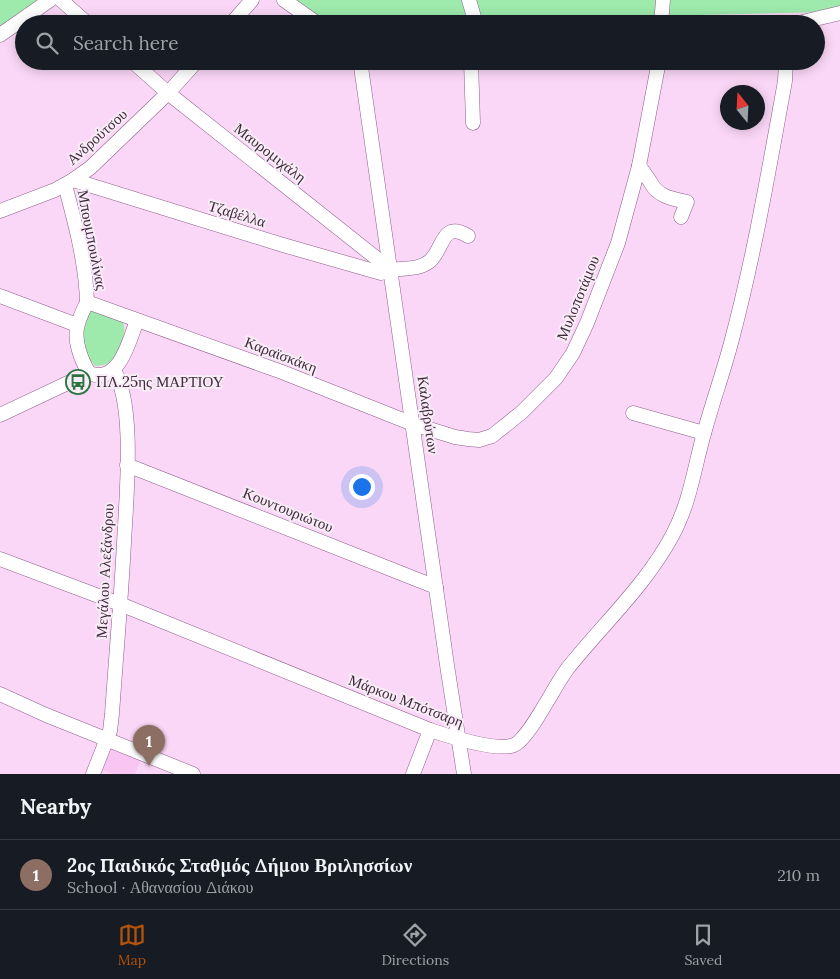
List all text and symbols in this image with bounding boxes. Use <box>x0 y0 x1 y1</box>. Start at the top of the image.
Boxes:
search box <box>15 15 825 70</box>
icon: search <box>33 29 61 57</box>
text: Search here <box>73 31 179 55</box>
north arrow <box>720 85 765 130</box>
street label: Ανδρούτσου <box>62 104 131 169</box>
street label: Μαυρομιχάλη <box>231 119 310 187</box>
street label: Μπουμπουλίνας <box>73 188 112 292</box>
street label: Τζαβέλλα <box>206 196 268 231</box>
street label: Μυλοποτάμου <box>552 253 603 343</box>
street label: Καραϊσκάκη <box>242 332 320 377</box>
bus stop icon: ΠΛ.25ης ΜΑΡΤΙΟΥ <box>65 369 91 395</box>
place label: ΠΛ.25ης ΜΑΡΤΙΟΥ <box>96 372 224 391</box>
street label: Καλαβρύτων <box>414 375 443 455</box>
your location <box>349 474 375 500</box>
street label: Κουντουριώτου <box>240 483 336 536</box>
street label: Μεγάλου Αλεξάνδρου <box>91 503 118 639</box>
street label: Μάρκου Μπότσαρη <box>346 670 466 731</box>
pin: 1 <box>133 725 165 766</box>
text: Nearby <box>20 793 91 820</box>
text: 2ος Παιδικός Σταθμός Δήμου Βριλησσίων <box>67 853 412 877</box>
text: 1 <box>33 865 39 885</box>
text: 210 m <box>777 865 820 885</box>
text: School · Αθανασίου Διάκου <box>67 877 253 897</box>
tab: Map <box>118 921 146 969</box>
tab: Directions <box>381 921 449 969</box>
tab: Saved <box>684 921 722 969</box>

